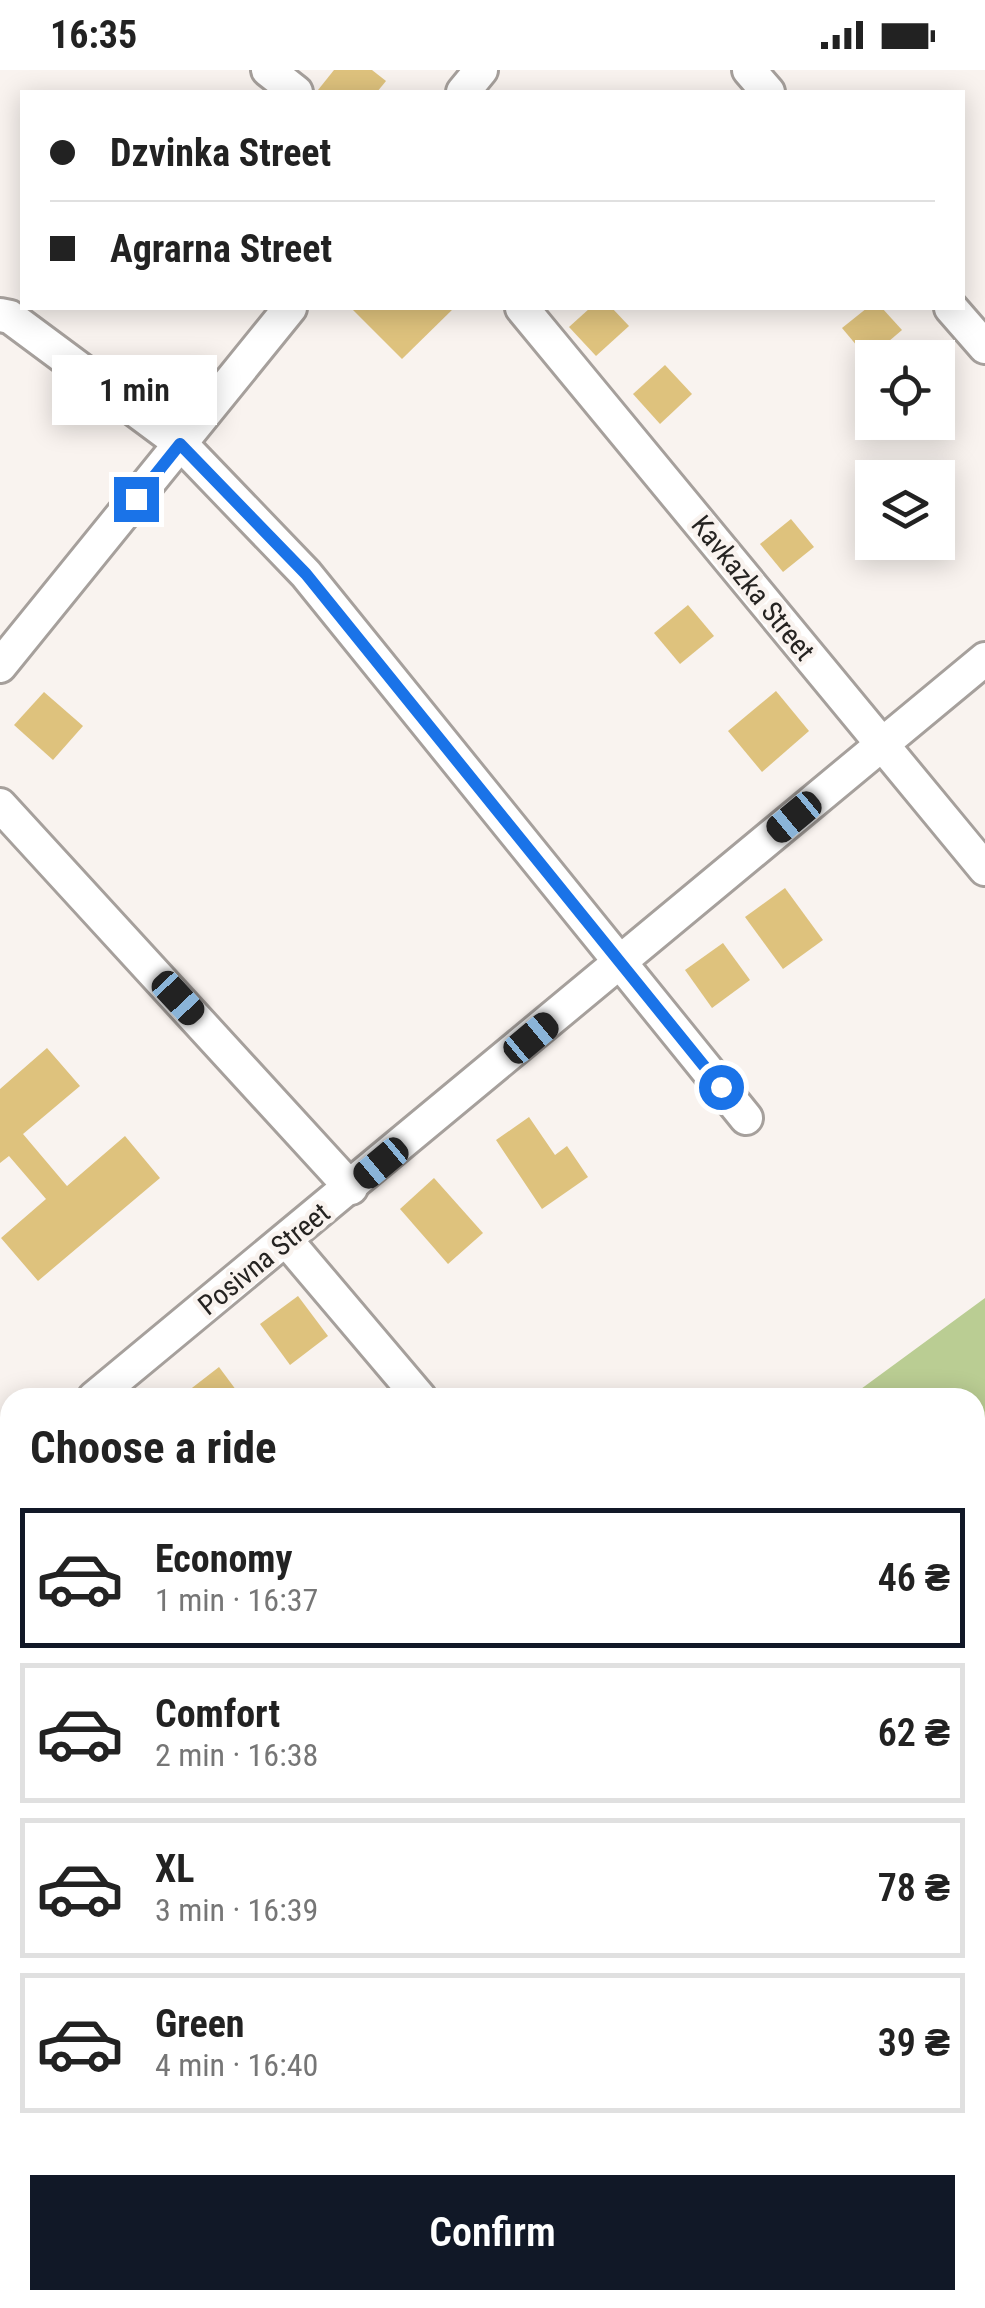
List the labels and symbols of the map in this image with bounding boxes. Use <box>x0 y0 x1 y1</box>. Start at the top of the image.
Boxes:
callout: 1 min <box>54 354 218 424</box>
route end <box>114 477 159 522</box>
street label: Kavkazka Street <box>685 509 821 667</box>
car <box>761 786 827 848</box>
car <box>147 966 209 1030</box>
car <box>498 1007 564 1069</box>
route start <box>699 1065 744 1110</box>
car <box>348 1132 414 1194</box>
street label: Posivna Street <box>192 1196 336 1322</box>

